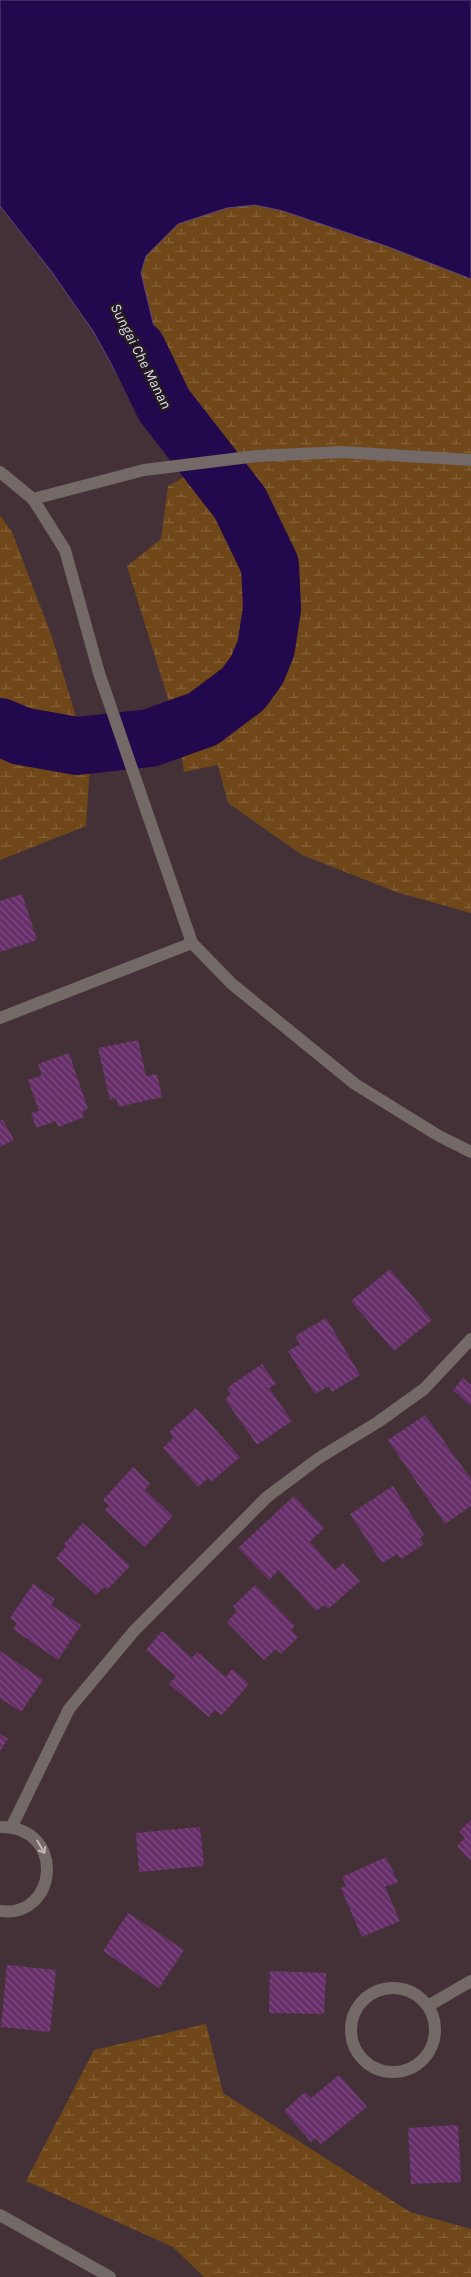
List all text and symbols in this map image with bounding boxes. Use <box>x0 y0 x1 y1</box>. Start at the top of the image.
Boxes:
water label: Sungai Che Manan <box>107 300 175 412</box>
one-way arrow <box>36 1839 46 1853</box>

